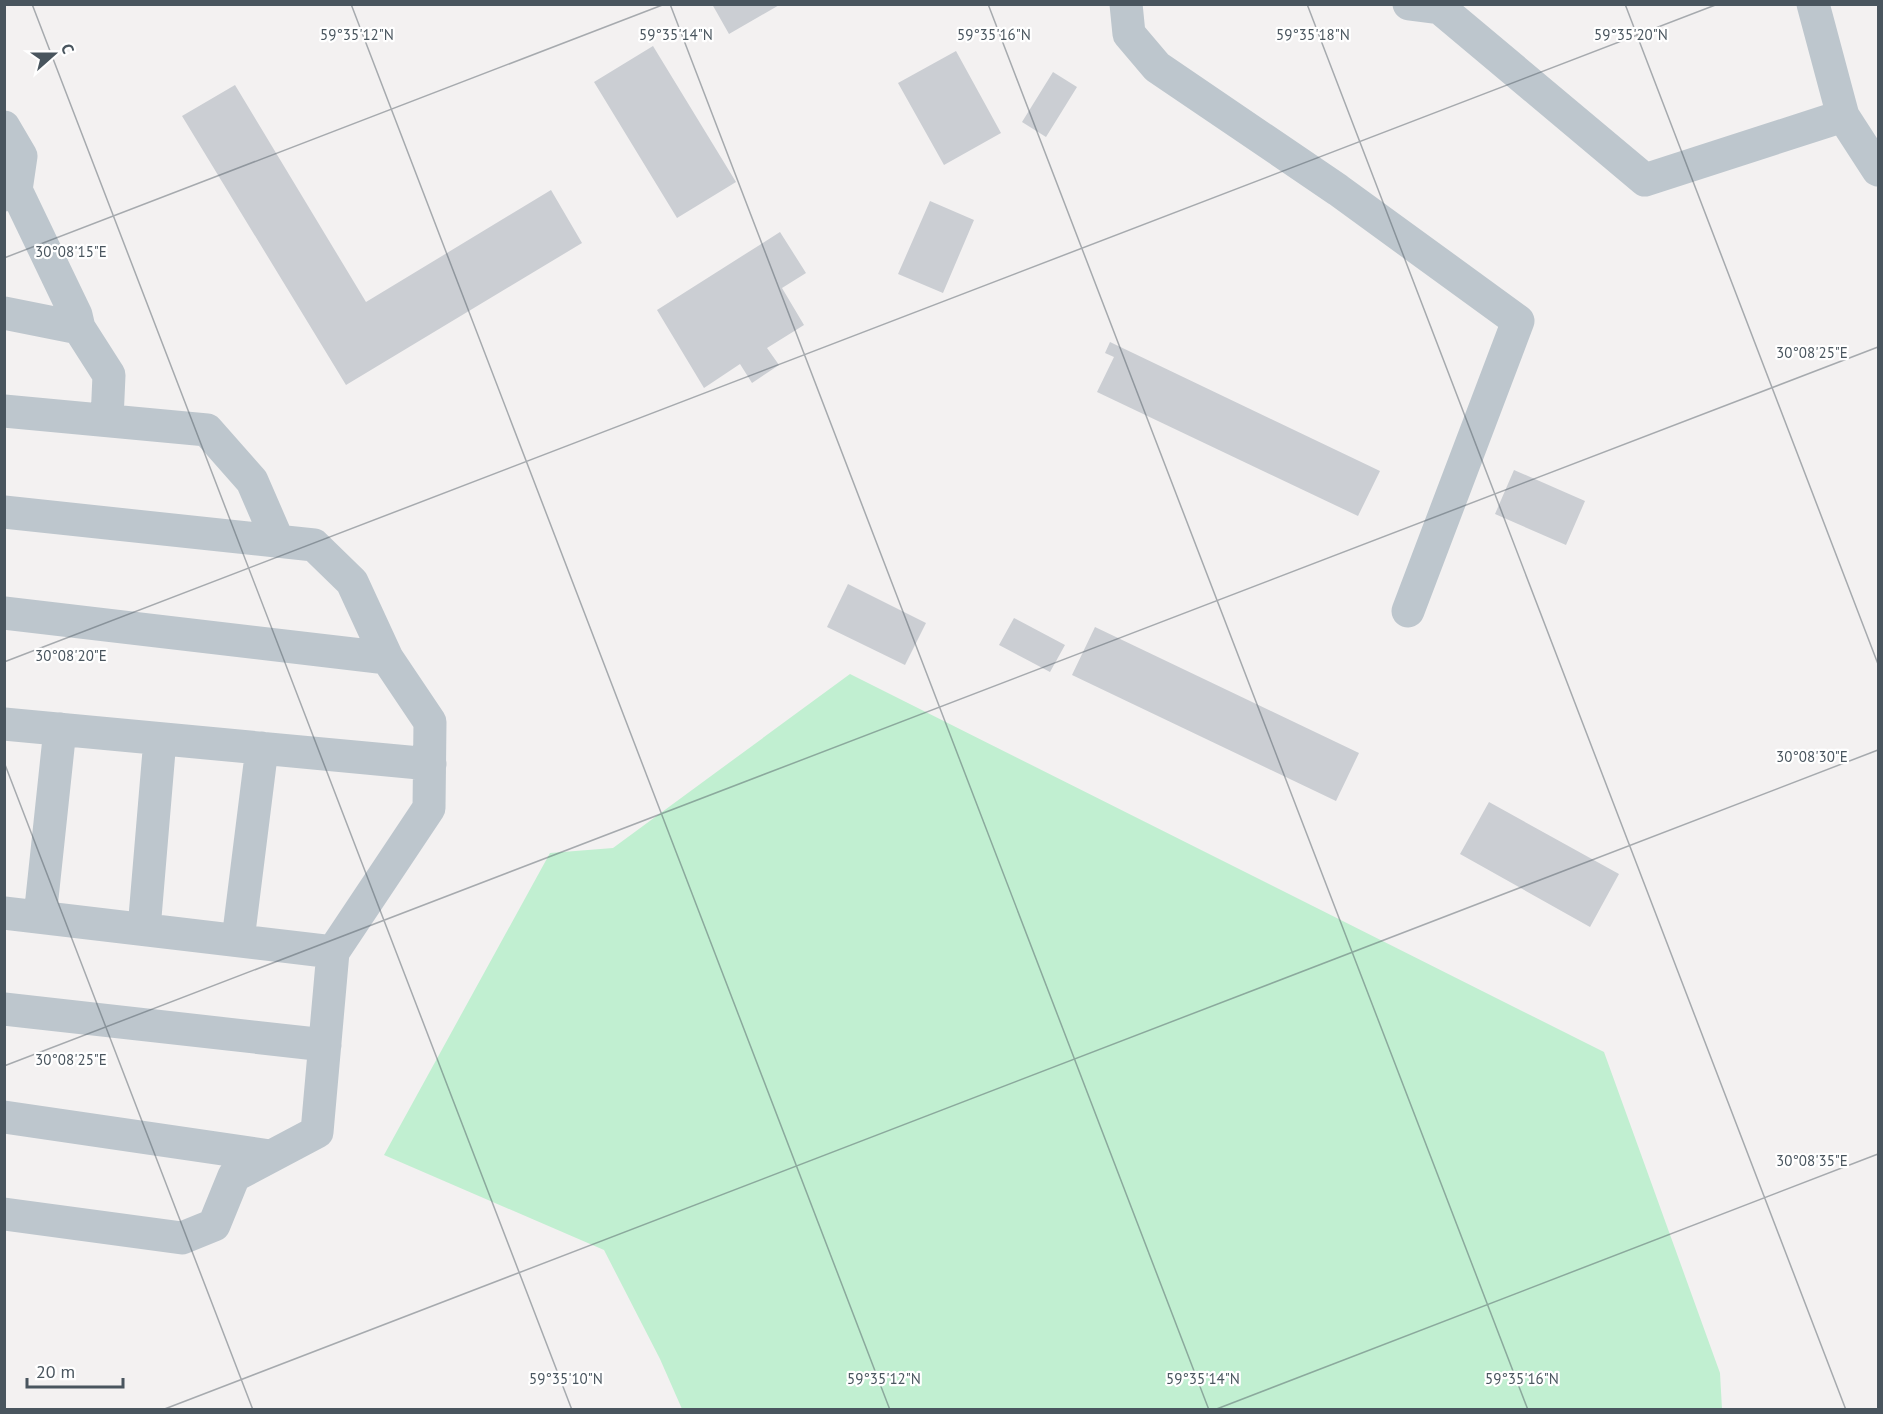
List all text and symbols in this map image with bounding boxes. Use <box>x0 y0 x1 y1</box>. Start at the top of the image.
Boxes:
north arrow <box>24 24 84 84</box>
text: 59°35'12"N <box>320 25 394 44</box>
text: 59°35'14"N <box>639 25 713 44</box>
text: 59°35'16"N <box>957 25 1031 44</box>
text: 59°35'18"N <box>1276 25 1350 44</box>
text: 59°35'20"N <box>1594 25 1668 44</box>
text: С <box>57 41 79 56</box>
text: 30°08'15"E <box>35 242 107 261</box>
text: 30°08'25"E <box>1776 343 1848 362</box>
text: 30°08'20"E <box>35 646 107 665</box>
text: 30°08'30"E <box>1776 747 1848 766</box>
text: 30°08'25"E <box>35 1050 107 1069</box>
text: 30°08'35"E <box>1776 1151 1848 1170</box>
scale bar <box>27 1351 123 1389</box>
text: 20 m <box>36 1360 75 1383</box>
text: 59°35'10"N <box>529 1369 603 1388</box>
text: 59°35'12"N <box>847 1369 921 1388</box>
text: 59°35'14"N <box>1166 1369 1240 1388</box>
text: 59°35'16"N <box>1485 1369 1559 1388</box>

